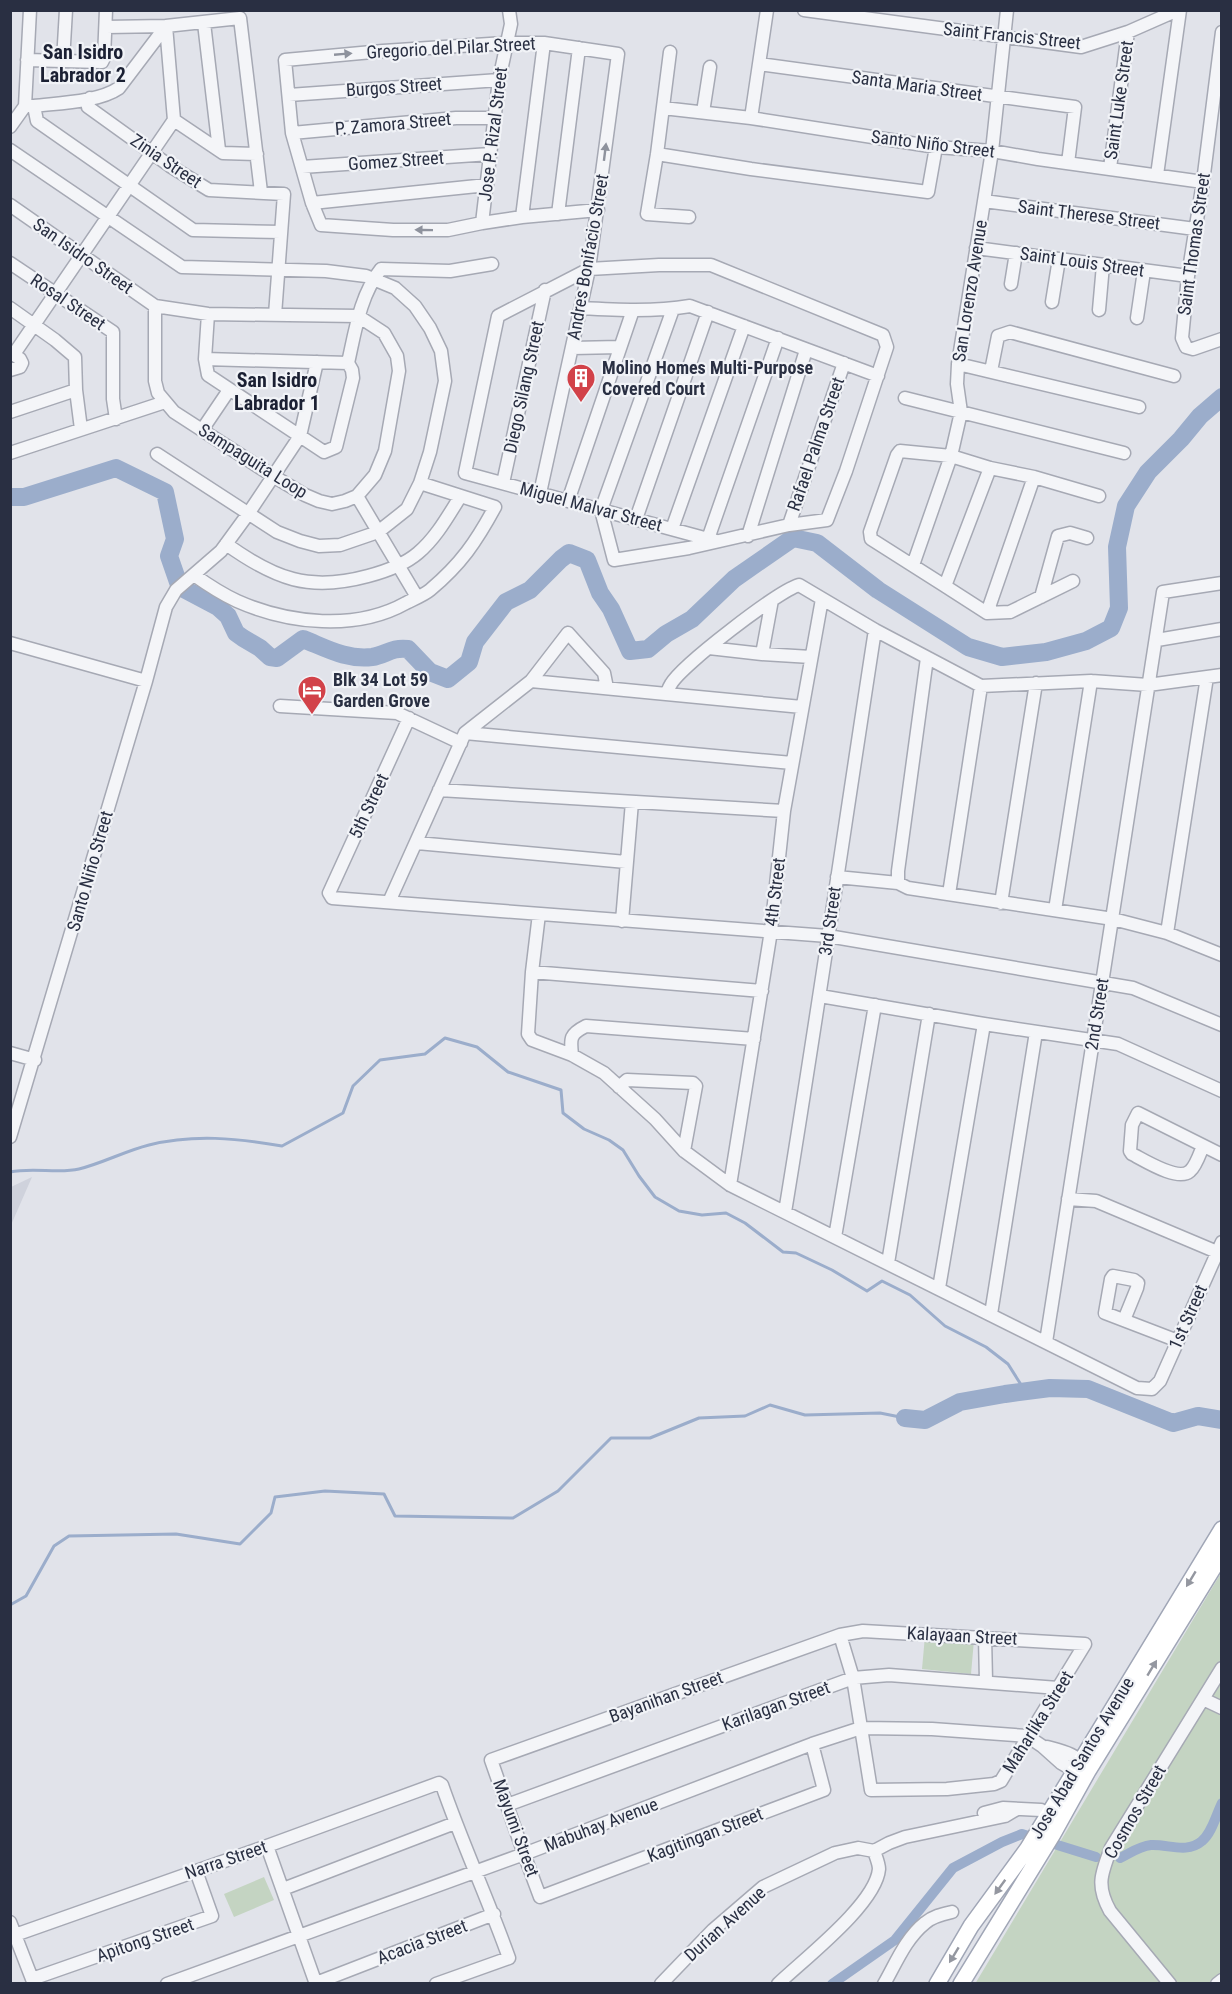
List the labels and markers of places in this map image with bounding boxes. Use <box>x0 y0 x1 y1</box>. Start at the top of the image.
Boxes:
place label: Molino Homes Multi-Purpose Covered Court <box>602 357 814 399</box>
building icon: Molino Homes Multi-Purpose Covered Court <box>565 362 597 404</box>
place label: Blk 34 Lot 59 Garden Grove <box>333 669 430 711</box>
hotel icon: Blk 34 Lot 59 Garden Grove <box>296 674 328 716</box>

